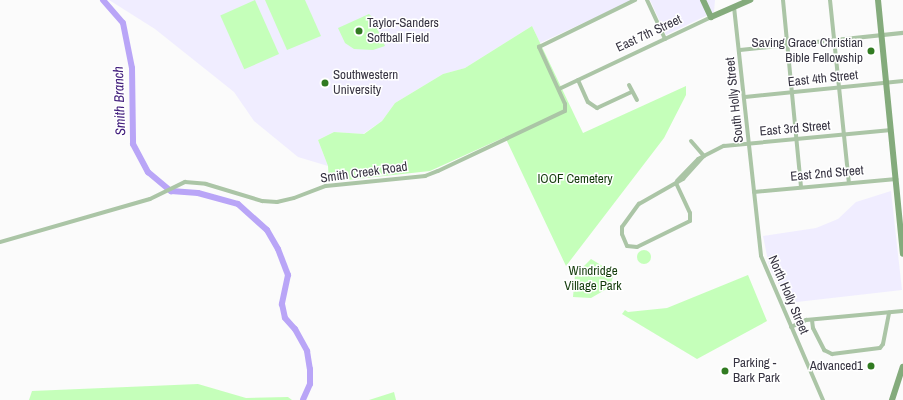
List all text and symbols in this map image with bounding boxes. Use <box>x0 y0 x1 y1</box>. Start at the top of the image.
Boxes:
street label: East 7th Street <box>614 12 684 56</box>
place label: Taylor-Sanders Softball Field <box>367 16 439 47</box>
marker: Taylor-Sanders Softball Field <box>354 26 364 36</box>
place label: Saving Grace Christian Bible Fellowship <box>752 36 863 67</box>
marker: Saving Grace Christian Bible Fellowship <box>866 46 876 56</box>
street label: South Holly Street <box>723 56 747 144</box>
water label: Smith Branch <box>109 66 129 136</box>
place label: Southwestern University <box>333 68 398 99</box>
street label: East 4th Street <box>787 68 859 90</box>
marker: Southwestern University <box>320 78 330 88</box>
street label: East 3rd Street <box>759 118 831 140</box>
street label: Smith Creek Road <box>319 159 409 187</box>
street label: East 2nd Street <box>790 163 864 185</box>
park label: IOOF Cemetery <box>537 171 613 187</box>
street label: North Holly Street <box>764 253 812 337</box>
park label: Windridge Village Park <box>564 264 622 295</box>
place label: Parking - Bark Park <box>733 356 780 387</box>
place label: Advanced1 <box>810 358 863 374</box>
marker: Advanced1 <box>866 361 876 371</box>
marker: Parking - Bark Park <box>720 366 730 376</box>

